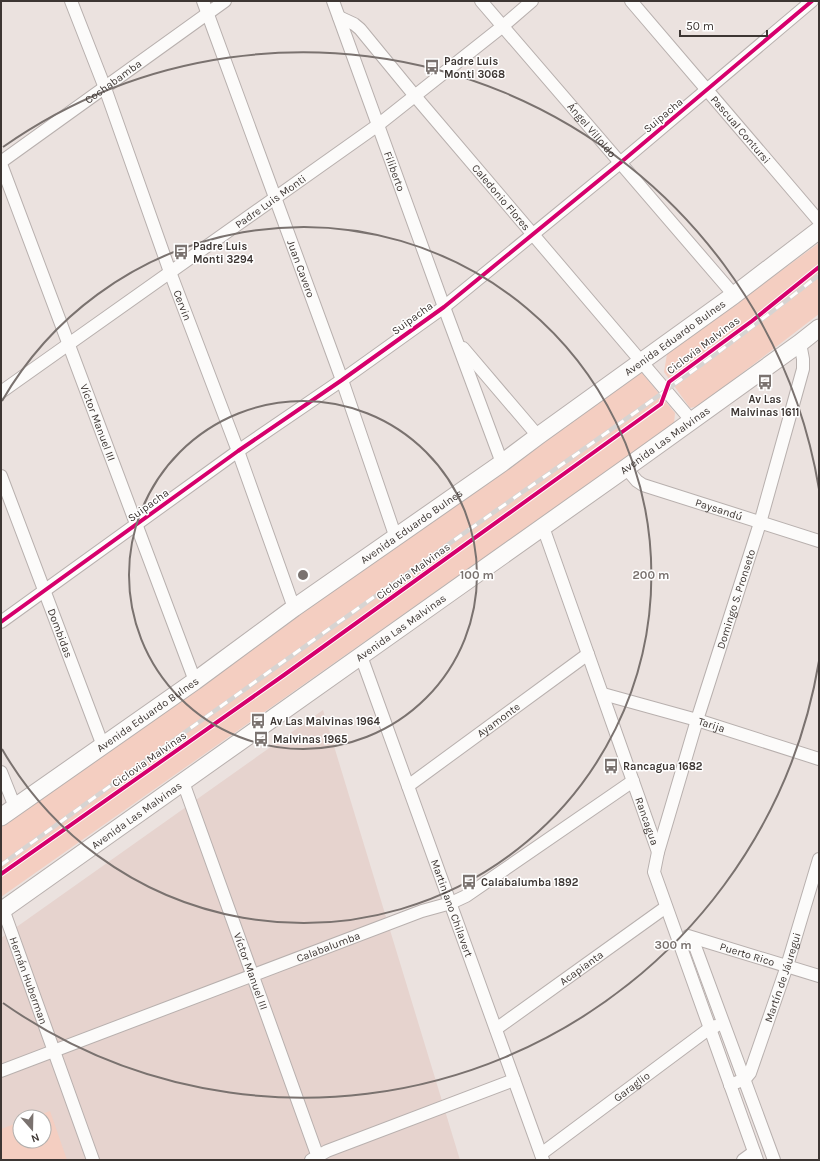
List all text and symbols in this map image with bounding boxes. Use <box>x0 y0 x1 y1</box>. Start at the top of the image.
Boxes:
scale bar <box>680 12 767 38</box>
text: 50 m <box>686 19 714 33</box>
place label: Padre Luis Monti 3068 <box>444 55 505 81</box>
street label: Cochabamba <box>82 57 144 107</box>
bus stop icon: Padre Luis Monti 3068 <box>423 58 441 76</box>
street label: Pascual Contursi <box>708 93 773 166</box>
street label: Suipacha <box>641 95 686 136</box>
street label: Ángel Villoldo <box>564 99 619 160</box>
street label: Filiberto <box>381 149 407 193</box>
street label: Caledonio Flores <box>469 162 533 233</box>
street label: Padre Luis Monti <box>233 172 309 231</box>
street label: Juan Cavero <box>284 238 317 299</box>
place label: Padre Luis Monti 3294 <box>193 240 254 266</box>
bus stop icon: Padre Luis Monti 3294 <box>172 243 190 261</box>
street label: Cervin <box>170 288 194 323</box>
street label: Avenida Eduardo Bulnes <box>622 297 728 379</box>
street label: Suipacha <box>389 299 435 338</box>
street label: Ciclovia Malvinas <box>664 314 743 377</box>
bus stop icon: Av Las Malvinas 1611 <box>756 373 774 391</box>
street label: Víctor Manuel III <box>77 382 118 463</box>
place label: Av Las Malvinas 1611 <box>730 393 800 419</box>
street label: Avenida Las Malvinas <box>618 404 713 477</box>
street label: Suipacha <box>125 486 171 525</box>
street label: Avenida Eduardo Bulnes <box>358 486 465 567</box>
street label: Paysandú <box>694 496 744 523</box>
street label: Ciclovia Malvinas <box>374 540 453 603</box>
street label: Domingo S. Pronseto <box>714 548 758 651</box>
centre of rings <box>296 568 310 582</box>
text: 100 m <box>460 568 494 582</box>
text: 200 m <box>633 568 669 582</box>
street label: Avenida Las Malvinas <box>353 591 449 665</box>
street label: Dombidas <box>45 607 75 660</box>
street label: Avenida Eduardo Bulnes <box>94 674 202 755</box>
street label: Ayamonte <box>475 700 523 740</box>
bus stop icon: Av Las Malvinas 1964 <box>249 712 267 730</box>
place label: Av Las Malvinas 1964 <box>270 715 381 728</box>
street label: Tarija <box>697 715 727 736</box>
street label: Ciclovia Malvinas <box>110 729 189 790</box>
bus stop icon: Malvinas 1965 <box>252 730 270 748</box>
place label: Malvinas 1965 <box>273 733 347 746</box>
bus stop icon: Rancagua 1682 <box>602 757 620 775</box>
place label: Rancagua 1682 <box>623 760 703 773</box>
street label: Avenida Las Malvinas <box>89 779 185 852</box>
street label: Rancagua <box>632 795 661 847</box>
street label: Martiniano Chilavert <box>428 857 475 959</box>
bus stop icon: Calabalumba 1892 <box>460 873 478 891</box>
place label: Calabalumba 1892 <box>481 876 579 889</box>
street label: Calabalumba <box>295 929 362 965</box>
street label: Víctor Manuel III <box>231 931 270 1012</box>
street label: Martín de Jáuregui <box>762 931 804 1024</box>
street label: Hernán Huberman <box>7 935 50 1026</box>
text: 300 m <box>654 938 692 952</box>
street label: Puerto Rico <box>718 940 776 969</box>
street label: Acapianta <box>557 948 606 988</box>
street label: Garaglio <box>611 1069 653 1105</box>
north arrow <box>12 1109 52 1149</box>
text: N <box>29 1130 41 1145</box>

